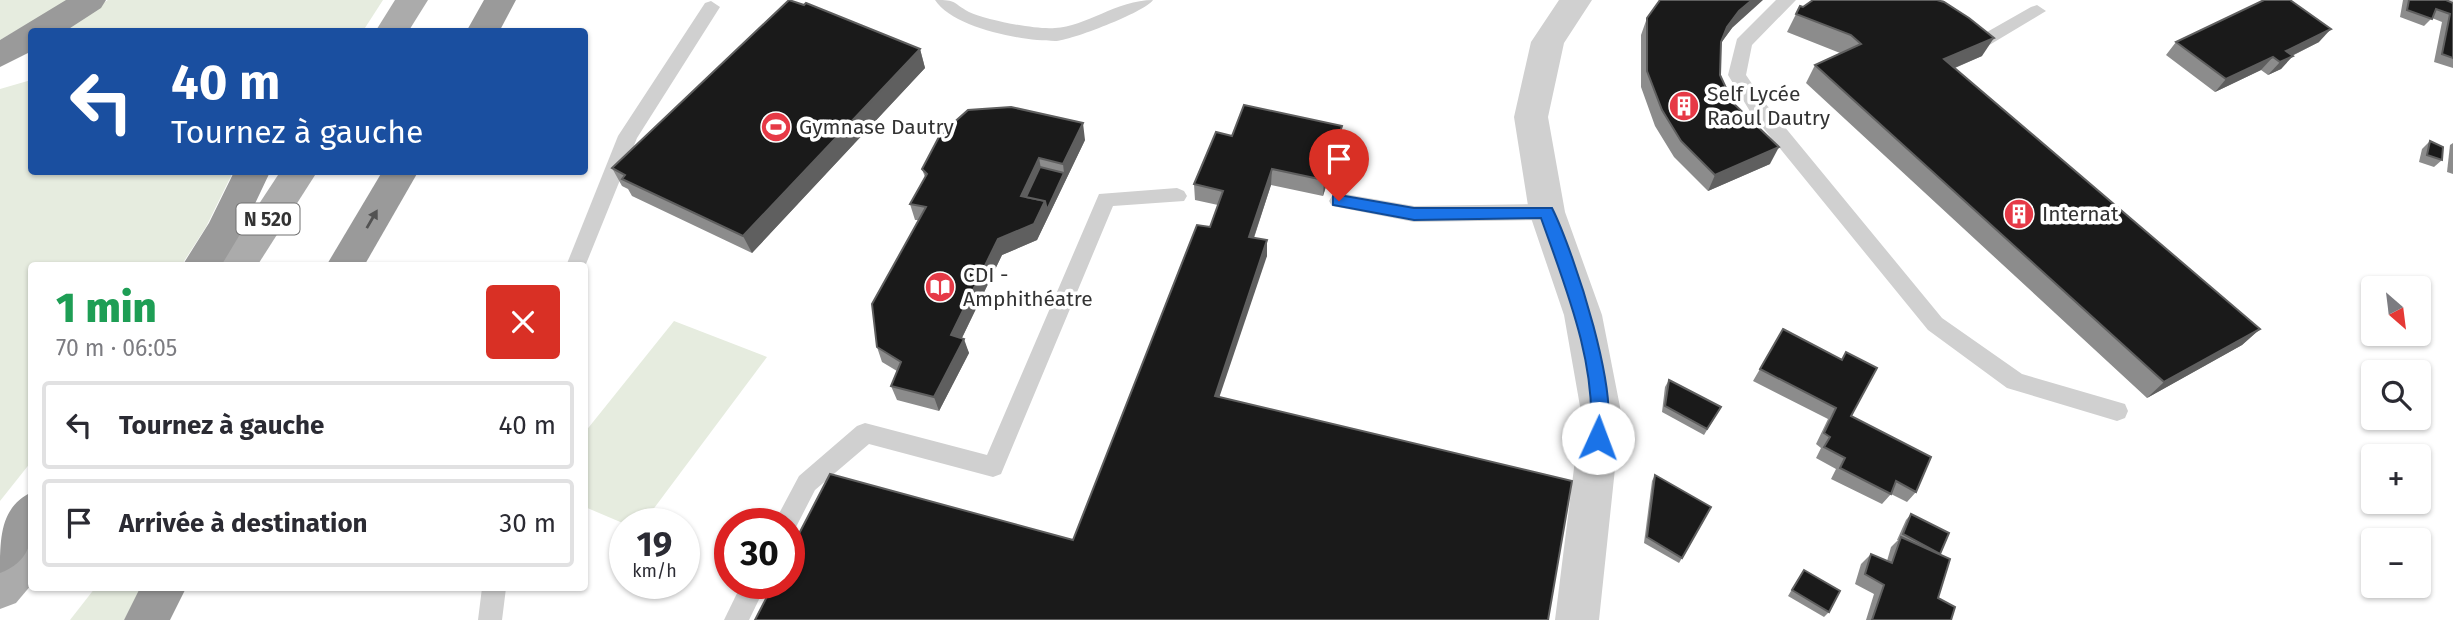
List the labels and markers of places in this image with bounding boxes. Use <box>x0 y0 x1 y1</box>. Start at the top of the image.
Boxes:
place label: Self Lycée Raoul Dautry <box>1707 81 1831 131</box>
building icon: Self Lycée Raoul Dautry <box>1667 89 1701 123</box>
sports icon: Gymnase Dautry <box>759 110 793 144</box>
place label: Gymnase Dautry <box>799 114 955 140</box>
pin <box>1309 129 1369 201</box>
building icon: Internat <box>2002 197 2036 231</box>
place label: Internat <box>2042 201 2119 227</box>
place label: CDI - Amphithéatre <box>963 262 1093 312</box>
library icon: CDI - Amphithéatre <box>923 270 957 304</box>

